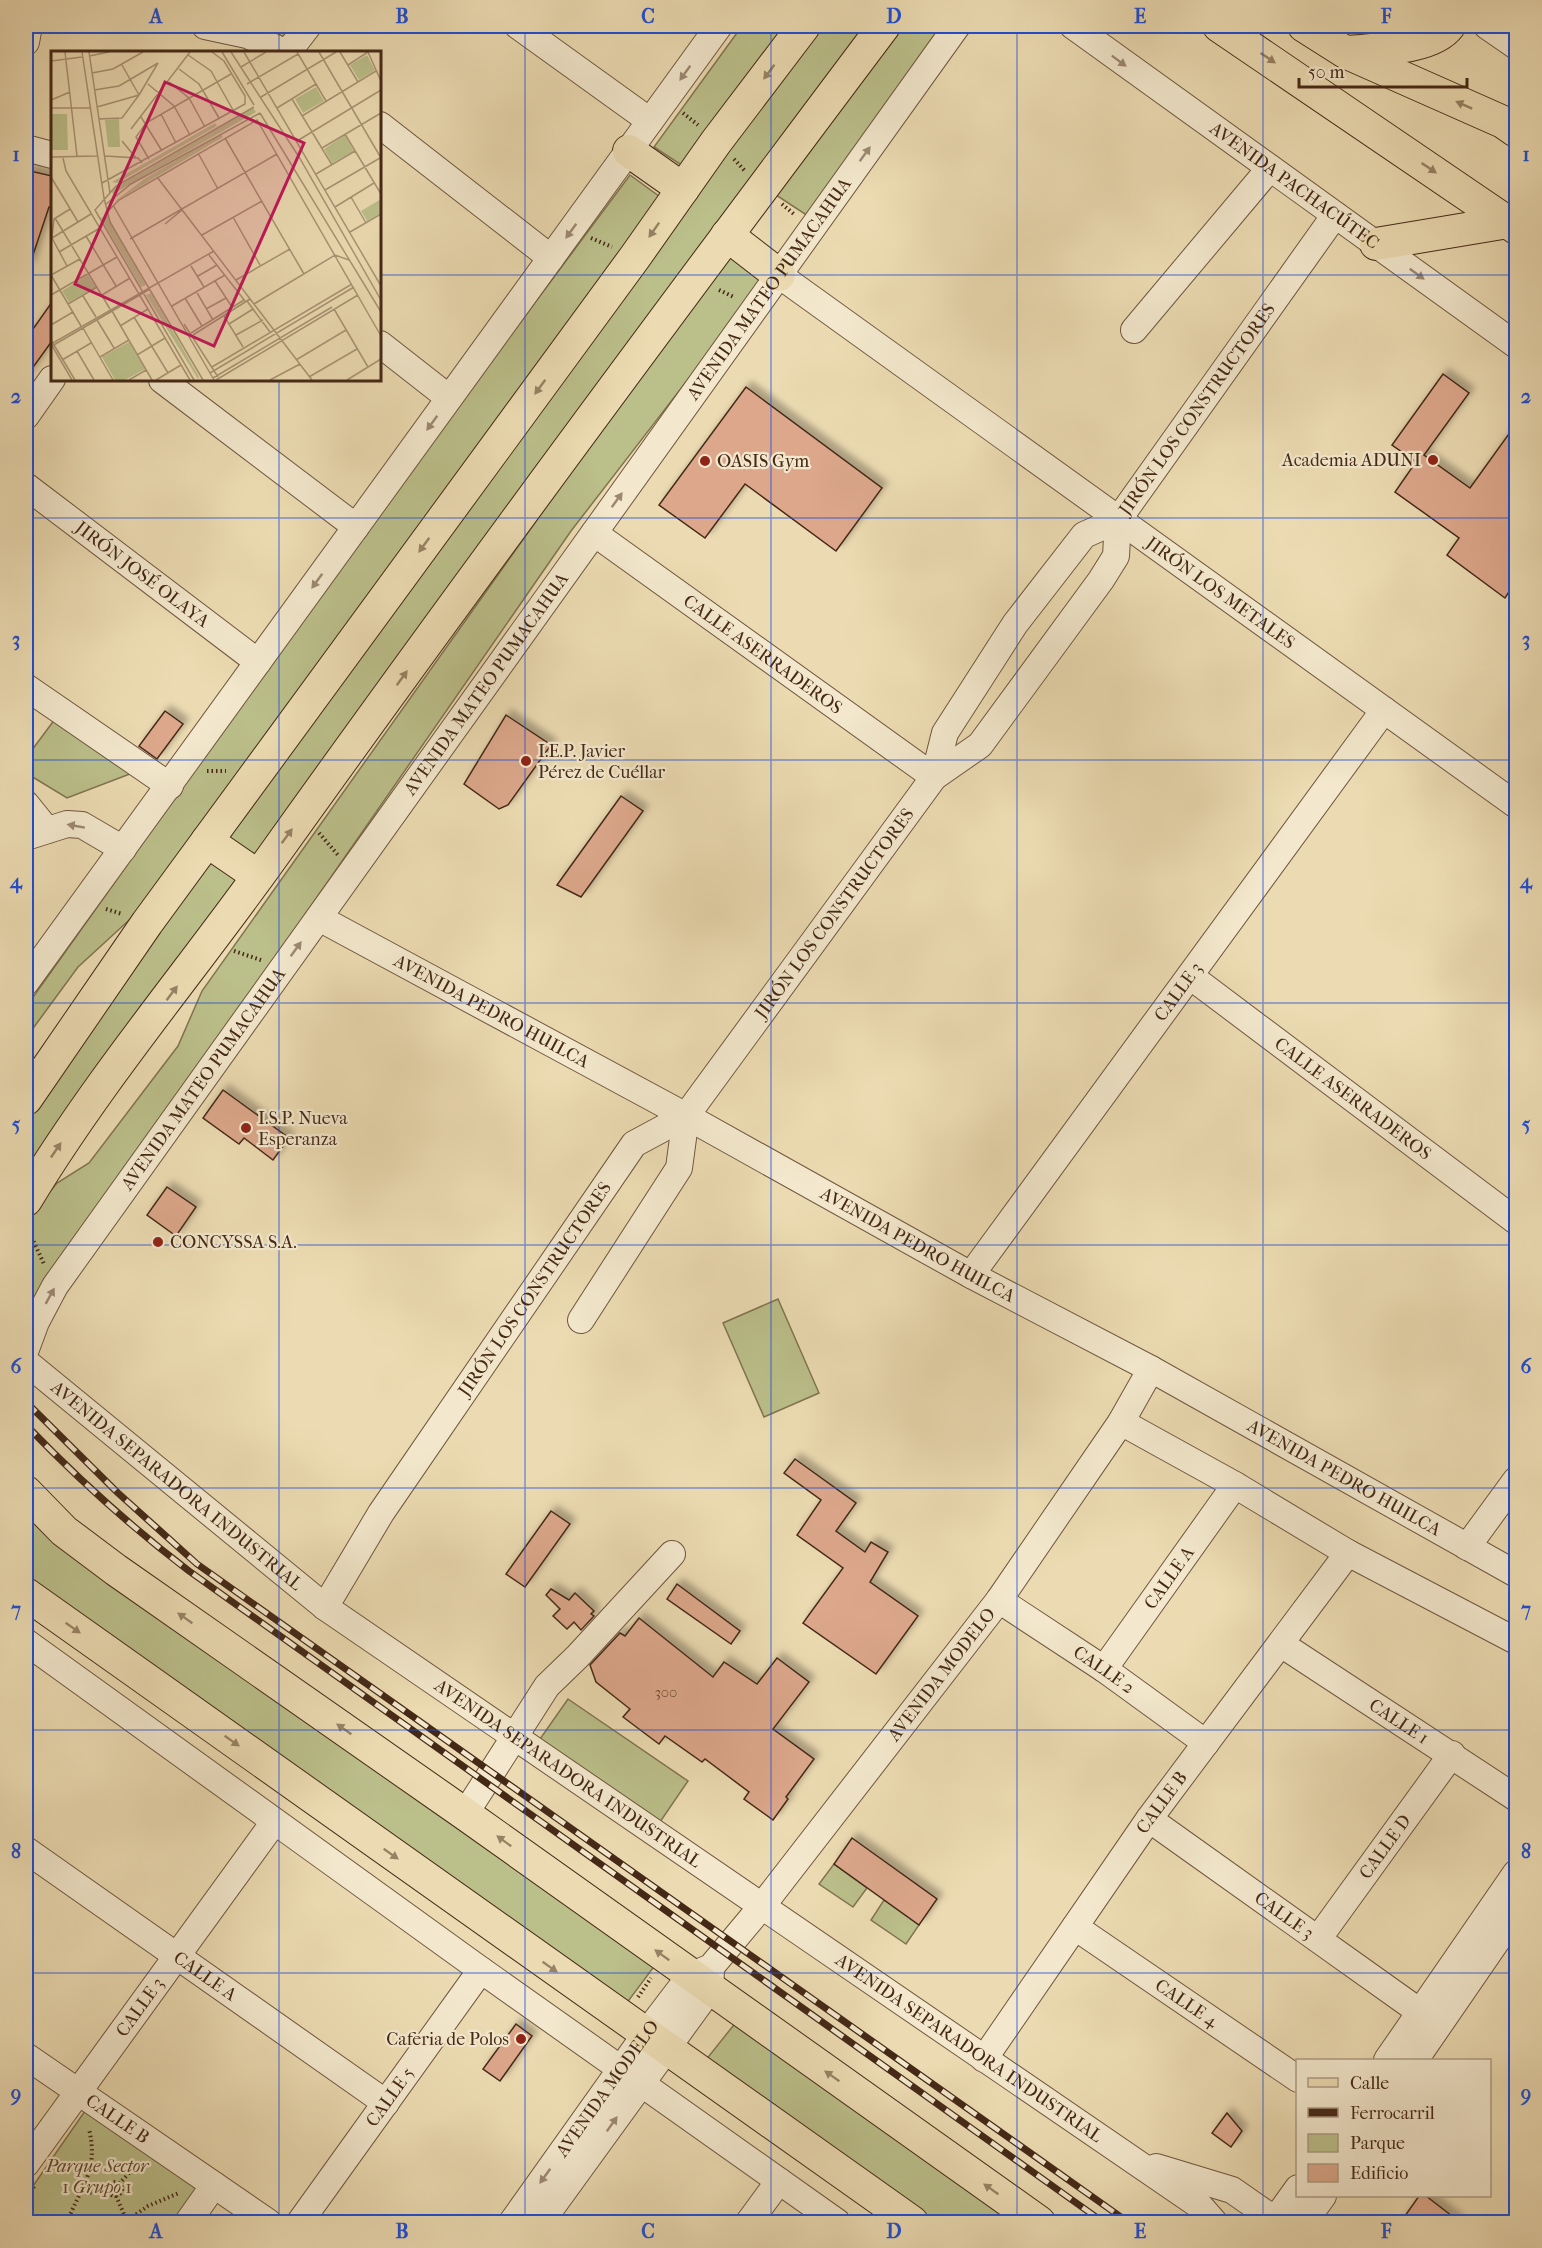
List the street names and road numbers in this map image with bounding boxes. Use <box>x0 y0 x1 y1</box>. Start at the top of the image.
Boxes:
street label: AVENIDA PACHACÚTEC <box>1205 117 1383 253</box>
street label: AVENIDA MATEO PUMACAHUA <box>682 173 856 405</box>
street label: JIRÓN LOS CONSTRUCTORES <box>1113 299 1279 521</box>
street label: JIRÓN JOSÉ OLAYA <box>70 516 214 632</box>
street label: JIRÓN LOS METALES <box>1141 531 1299 653</box>
street label: AVENIDA MATEO PUMACAHUA <box>399 568 573 800</box>
street label: CALLE ASERRADEROS <box>679 590 847 718</box>
street label: JIRÓN LOS CONSTRUCTORES <box>749 804 918 1024</box>
street label: AVENIDA PEDRO HUILCA <box>389 949 593 1072</box>
street label: CALLE 3 <box>1150 958 1207 1025</box>
street label: AVENIDA MATEO PUMACAHUA <box>116 964 290 1195</box>
street label: CALLE ASERRADEROS <box>1271 1033 1436 1164</box>
street label: JIRÓN LOS CONSTRUCTORES <box>453 1178 615 1402</box>
street label: AVENIDA PEDRO HUILCA <box>816 1182 1019 1307</box>
street label: AVENIDA SEPARADORA INDUSTRIAL <box>46 1376 307 1595</box>
street label: AVENIDA PEDRO HUILCA <box>1243 1414 1445 1540</box>
street label: CALLE A <box>1140 1542 1199 1613</box>
street label: AVENIDA MODELO <box>883 1604 1000 1746</box>
street label: CALLE 2 <box>1069 1641 1139 1698</box>
street label: AVENIDA SEPARADORA INDUSTRIAL <box>430 1674 705 1872</box>
street label: CALLE 1 <box>1365 1694 1433 1748</box>
street label: CALLE B <box>1132 1767 1191 1838</box>
street label: CALLE D <box>1355 1811 1415 1883</box>
street label: CALLE 3 <box>1251 1887 1318 1943</box>
street label: CALLE A <box>170 1947 241 2005</box>
street label: AVENIDA SEPARADORA INDUSTRIAL <box>831 1949 1106 2147</box>
street label: CALLE 3 <box>112 1973 168 2041</box>
street label: CALLE 4 <box>1151 1974 1222 2032</box>
street label: AVENIDA MODELO <box>551 2016 663 2162</box>
street label: CALLE 5 <box>361 2063 418 2131</box>
street label: CALLE B <box>82 2090 153 2148</box>

